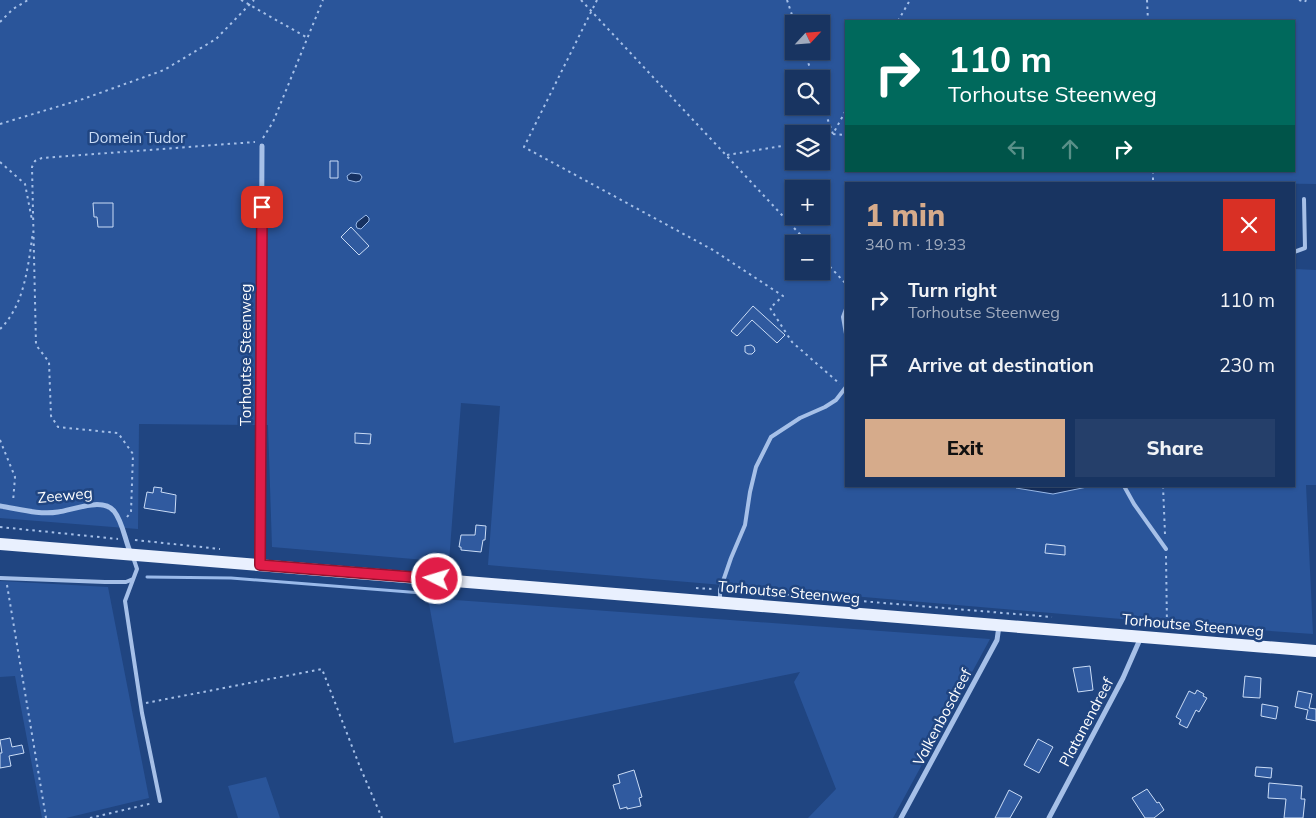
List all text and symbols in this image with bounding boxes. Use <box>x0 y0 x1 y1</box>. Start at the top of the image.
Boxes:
north arrow <box>785 15 830 60</box>
map controls <box>785 15 830 280</box>
text: 110 m <box>948 37 1052 81</box>
icon: right <box>865 40 930 105</box>
button: search <box>785 70 830 115</box>
text: Torhoutse Steenweg <box>948 80 1157 108</box>
button: layers <box>785 125 830 170</box>
park label: Domein Tudor <box>88 128 186 147</box>
icon: left <box>1003 135 1031 163</box>
icon: ahead <box>1056 135 1084 163</box>
icon: right <box>1109 135 1137 163</box>
button: + <box>785 180 830 225</box>
pin <box>241 186 283 228</box>
icon: arrive <box>248 193 276 221</box>
text: 1 min <box>865 196 945 234</box>
button: close <box>1223 199 1275 251</box>
text: 340 m · 19:33 <box>865 234 966 254</box>
button: − <box>785 235 830 280</box>
text: Turn right <box>908 278 997 302</box>
street label: Torhoutse Steenweg <box>236 284 255 426</box>
icon: right <box>865 286 893 314</box>
text: 110 m <box>1219 288 1275 312</box>
text: Torhoutse Steenweg <box>908 302 1060 322</box>
icon: arrive <box>865 351 893 379</box>
text: Arrive at destination <box>908 353 1094 377</box>
text: 230 m <box>1219 353 1275 377</box>
button: Exit <box>865 419 1065 477</box>
button: Share <box>1075 419 1275 477</box>
street label: Zeeweg <box>37 483 93 507</box>
position arrow <box>410 552 462 604</box>
street label: Torhoutse Steenweg <box>717 576 861 608</box>
street label: Torhoutse Steenweg <box>1121 609 1265 641</box>
street label: Valkenbosdreef <box>908 664 976 769</box>
street label: Platanendreef <box>1055 673 1118 770</box>

